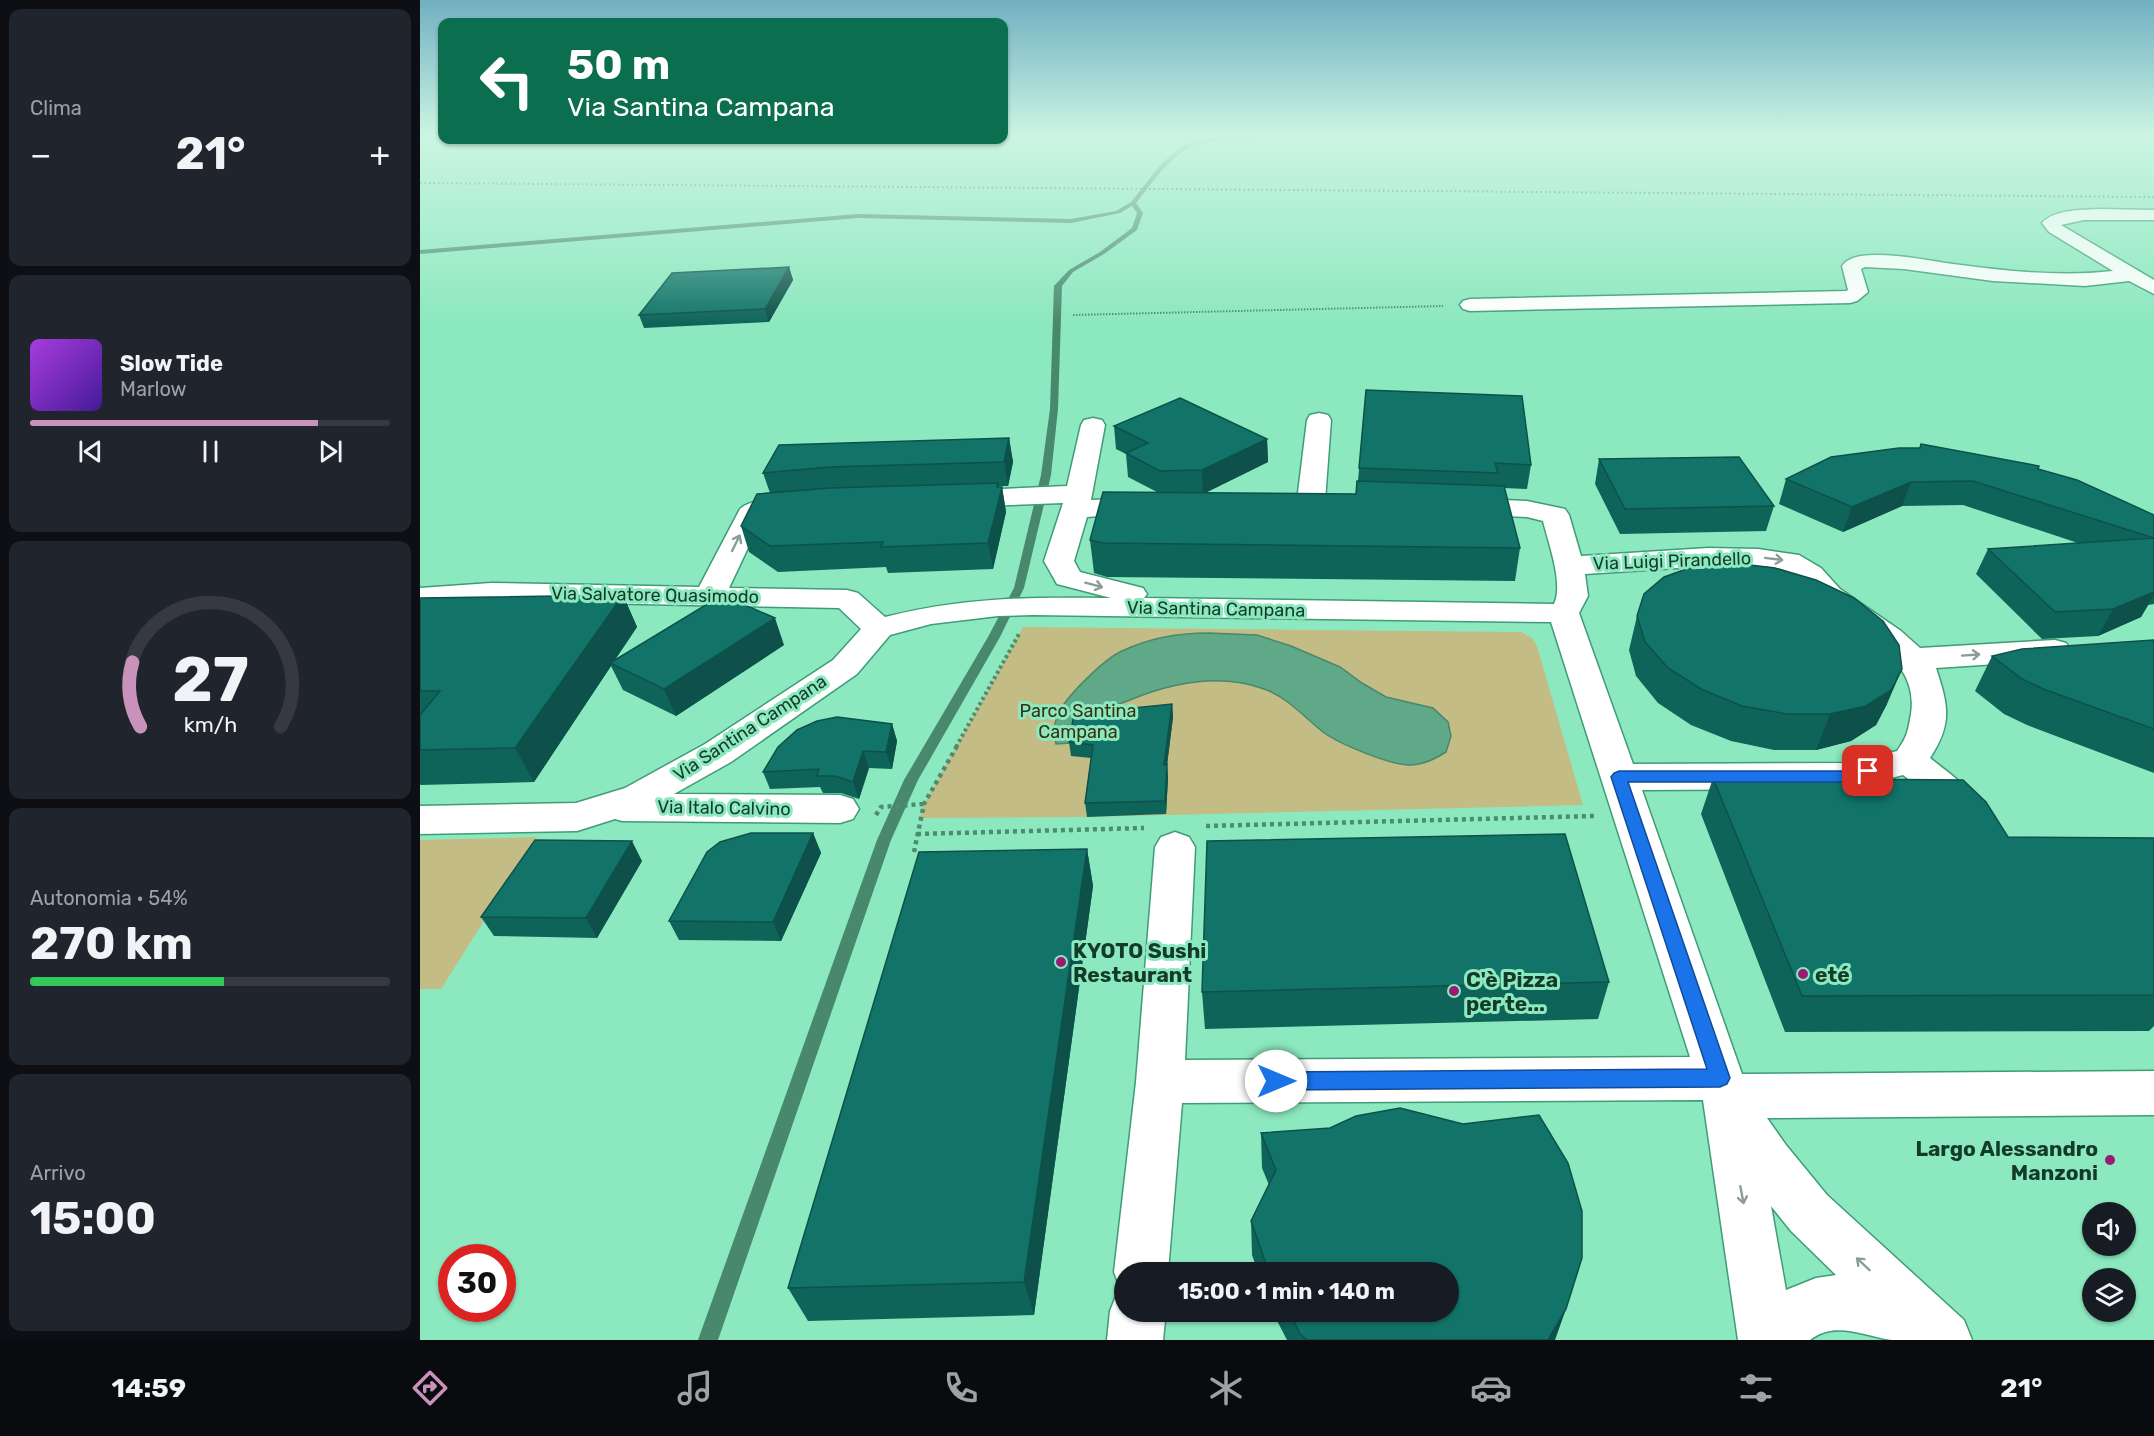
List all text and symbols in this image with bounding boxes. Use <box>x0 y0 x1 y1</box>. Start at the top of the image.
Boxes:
text: 50 m <box>567 40 670 90</box>
icon: left <box>468 42 546 120</box>
text: Via Santina Campana <box>567 91 835 123</box>
text: Clima <box>30 96 82 120</box>
text: 21° <box>175 127 246 180</box>
text: − <box>30 135 51 174</box>
text: + <box>369 135 390 174</box>
text: Slow Tide <box>120 350 223 377</box>
text: Marlow <box>120 377 187 401</box>
icon: previous <box>74 435 107 468</box>
icon: pause <box>194 435 227 468</box>
icon: next <box>314 435 347 468</box>
one-way arrow <box>731 535 742 553</box>
street label: Via Luigi Pirandello <box>1593 547 1751 575</box>
one-way arrow <box>1763 554 1783 565</box>
one-way arrow <box>1084 580 1103 591</box>
street label: Via Salvatore Quasimodo <box>551 582 759 608</box>
street label: Via Santina Campana <box>1127 596 1305 622</box>
text: 27 <box>172 643 248 717</box>
one-way arrow <box>1961 649 1981 660</box>
street label: Via Santina Campana <box>669 670 831 786</box>
park label: Parco Santina Campana <box>1020 700 1136 743</box>
text: km/h <box>183 712 237 737</box>
pin <box>1842 745 1893 796</box>
icon: arrive <box>1851 754 1884 787</box>
street label: Via Italo Calvino <box>657 796 791 820</box>
text: Autonomia · 54% <box>30 886 188 910</box>
text: 270 km <box>30 917 193 970</box>
place label: KYOTO Sushi Restaurant <box>1073 938 1206 987</box>
marker: KYOTO Sushi Restaurant <box>1054 955 1068 969</box>
place label: eté <box>1815 962 1850 987</box>
place label: C'è Pizza per te... <box>1466 967 1558 1016</box>
marker: eté <box>1796 967 1810 981</box>
marker: C'è Pizza per te... <box>1447 984 1461 998</box>
position arrow <box>1244 1049 1308 1113</box>
place label: Largo Alessandro Manzoni <box>1915 1136 2098 1185</box>
marker: Largo Alessandro Manzoni <box>2103 1153 2117 1167</box>
text: Arrivo <box>30 1161 86 1185</box>
one-way arrow <box>1737 1185 1748 1205</box>
text: 15:00 <box>30 1192 156 1245</box>
map controls <box>2082 1202 2136 1322</box>
button: sound <box>2082 1202 2136 1256</box>
speed limit sign: 30 <box>438 1244 516 1322</box>
one-way arrow <box>1855 1257 1870 1271</box>
button: layers <box>2082 1268 2136 1322</box>
text: 15:00 · 1 min · 140 m <box>1178 1278 1395 1305</box>
icon: directions <box>409 1367 451 1409</box>
icon: music <box>674 1367 716 1409</box>
icon: phone <box>940 1367 982 1409</box>
icon: climate <box>1205 1367 1247 1409</box>
icon: car <box>1470 1367 1512 1409</box>
icon: filters <box>1735 1367 1777 1409</box>
text: 14:59 <box>112 1372 186 1404</box>
text: 21° <box>2000 1372 2042 1404</box>

